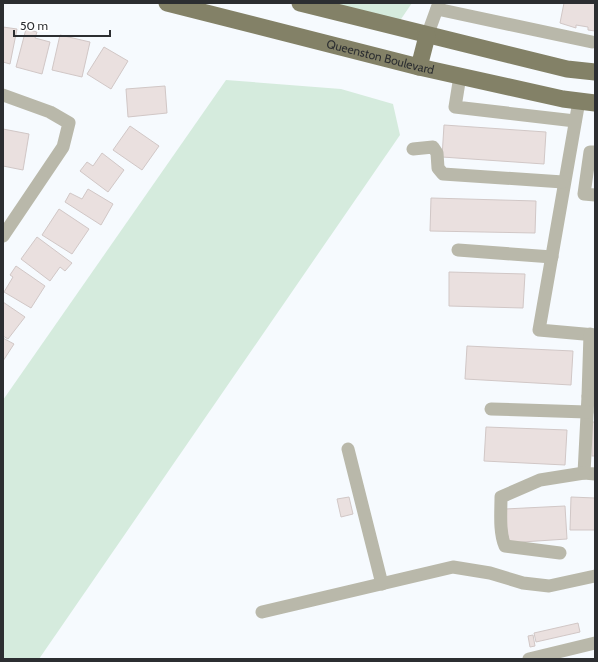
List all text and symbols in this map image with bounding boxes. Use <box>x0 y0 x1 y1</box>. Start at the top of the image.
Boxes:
scale bar <box>14 12 110 38</box>
text: 50 m <box>20 18 48 33</box>
street label: Queenston Boulevard <box>325 36 436 77</box>

